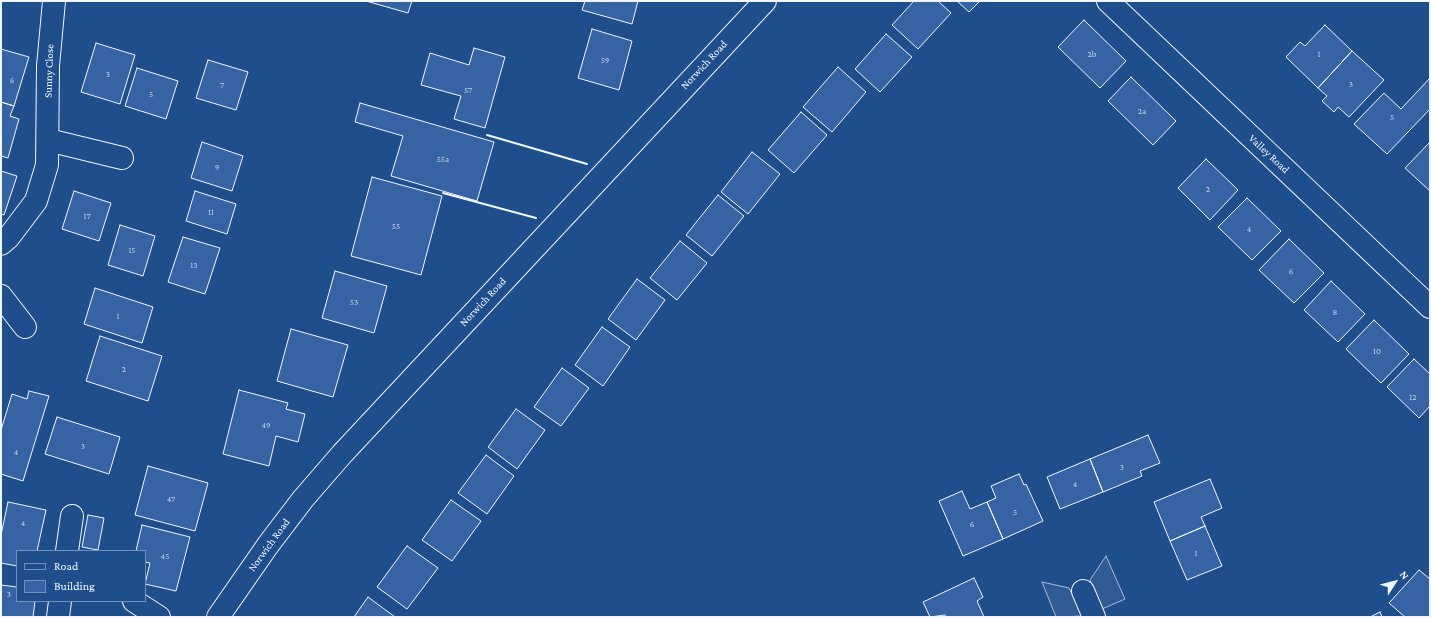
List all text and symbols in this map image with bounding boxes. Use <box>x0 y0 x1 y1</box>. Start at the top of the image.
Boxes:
street label: Norwich Road <box>678 38 730 92</box>
street label: Sunny Close <box>41 44 57 98</box>
house number: 2b <box>1088 49 1096 59</box>
house number: 1 <box>1318 49 1320 59</box>
house number: 59 <box>601 55 609 65</box>
house number: 3 <box>106 69 110 79</box>
house number: 6 <box>10 75 14 85</box>
house number: 3 <box>1349 79 1353 89</box>
house number: 7 <box>220 80 224 90</box>
house number: 57 <box>464 85 472 95</box>
house number: 5 <box>149 89 153 99</box>
house number: 2a <box>1138 106 1146 116</box>
house number: 5 <box>1390 112 1394 122</box>
street label: Valley Road <box>1246 132 1292 176</box>
house number: 55a <box>437 154 449 164</box>
house number: 9 <box>215 162 219 172</box>
house number: 2 <box>1206 184 1210 194</box>
house number: 11 <box>208 207 214 217</box>
house number: 17 <box>83 211 91 221</box>
house number: 55 <box>392 221 400 231</box>
house number: 4 <box>1247 224 1251 234</box>
house number: 15 <box>128 245 136 255</box>
house number: 13 <box>190 260 198 270</box>
house number: 6 <box>1289 266 1293 276</box>
street label: Norwich Road <box>457 275 509 329</box>
house number: 53 <box>350 297 358 307</box>
house number: 8 <box>1333 307 1337 317</box>
house number: 1 <box>117 311 119 321</box>
house number: 10 <box>1373 346 1381 356</box>
house number: 2 <box>122 364 126 374</box>
house number: 12 <box>1409 392 1417 402</box>
house number: 49 <box>261 420 271 430</box>
house number: 3 <box>81 441 85 451</box>
house number: 4 <box>14 447 18 457</box>
house number: 3 <box>1120 462 1124 472</box>
house number: 4 <box>1073 479 1077 489</box>
house number: 47 <box>167 494 175 504</box>
house number: 5 <box>1013 507 1017 517</box>
street label: Norwich Road <box>245 516 293 574</box>
house number: 4 <box>21 518 25 528</box>
house number: 6 <box>970 519 974 529</box>
house number: 1 <box>1195 548 1197 558</box>
legend <box>16 550 146 602</box>
house number: 45 <box>161 551 169 561</box>
text: Road <box>54 559 78 573</box>
north arrow <box>1375 562 1415 602</box>
text: N <box>1398 568 1412 582</box>
text: Building <box>54 579 95 593</box>
house number: 3 <box>7 589 11 599</box>

